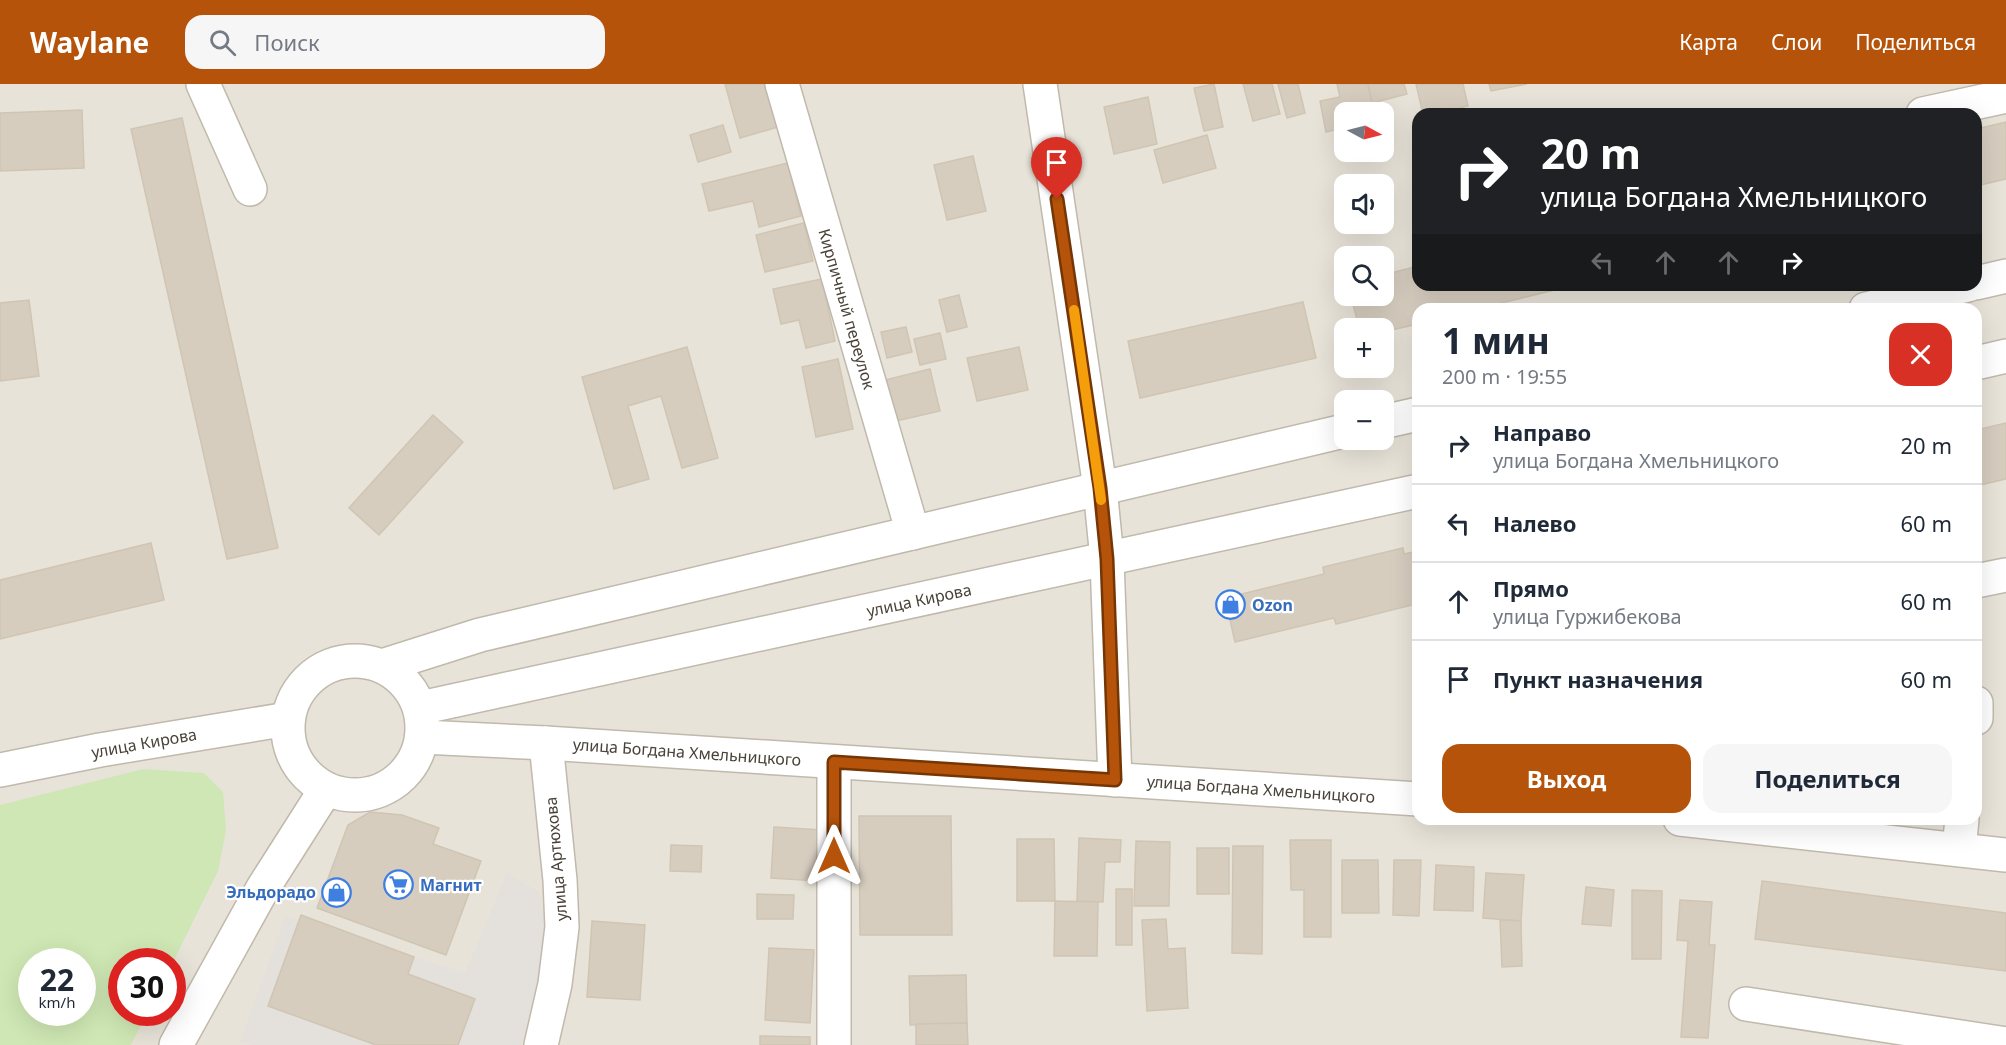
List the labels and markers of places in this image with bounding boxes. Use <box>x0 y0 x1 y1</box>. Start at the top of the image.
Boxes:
pin <box>1031 137 1082 199</box>
shop icon: Ozon <box>1215 589 1247 621</box>
place label: Ozon <box>1252 594 1293 616</box>
supermarket icon: Магнит <box>383 869 415 901</box>
place label: Магнит <box>420 874 482 896</box>
shop icon: Эльдорадо <box>321 876 353 908</box>
place label: Эльдорадо <box>226 881 316 903</box>

